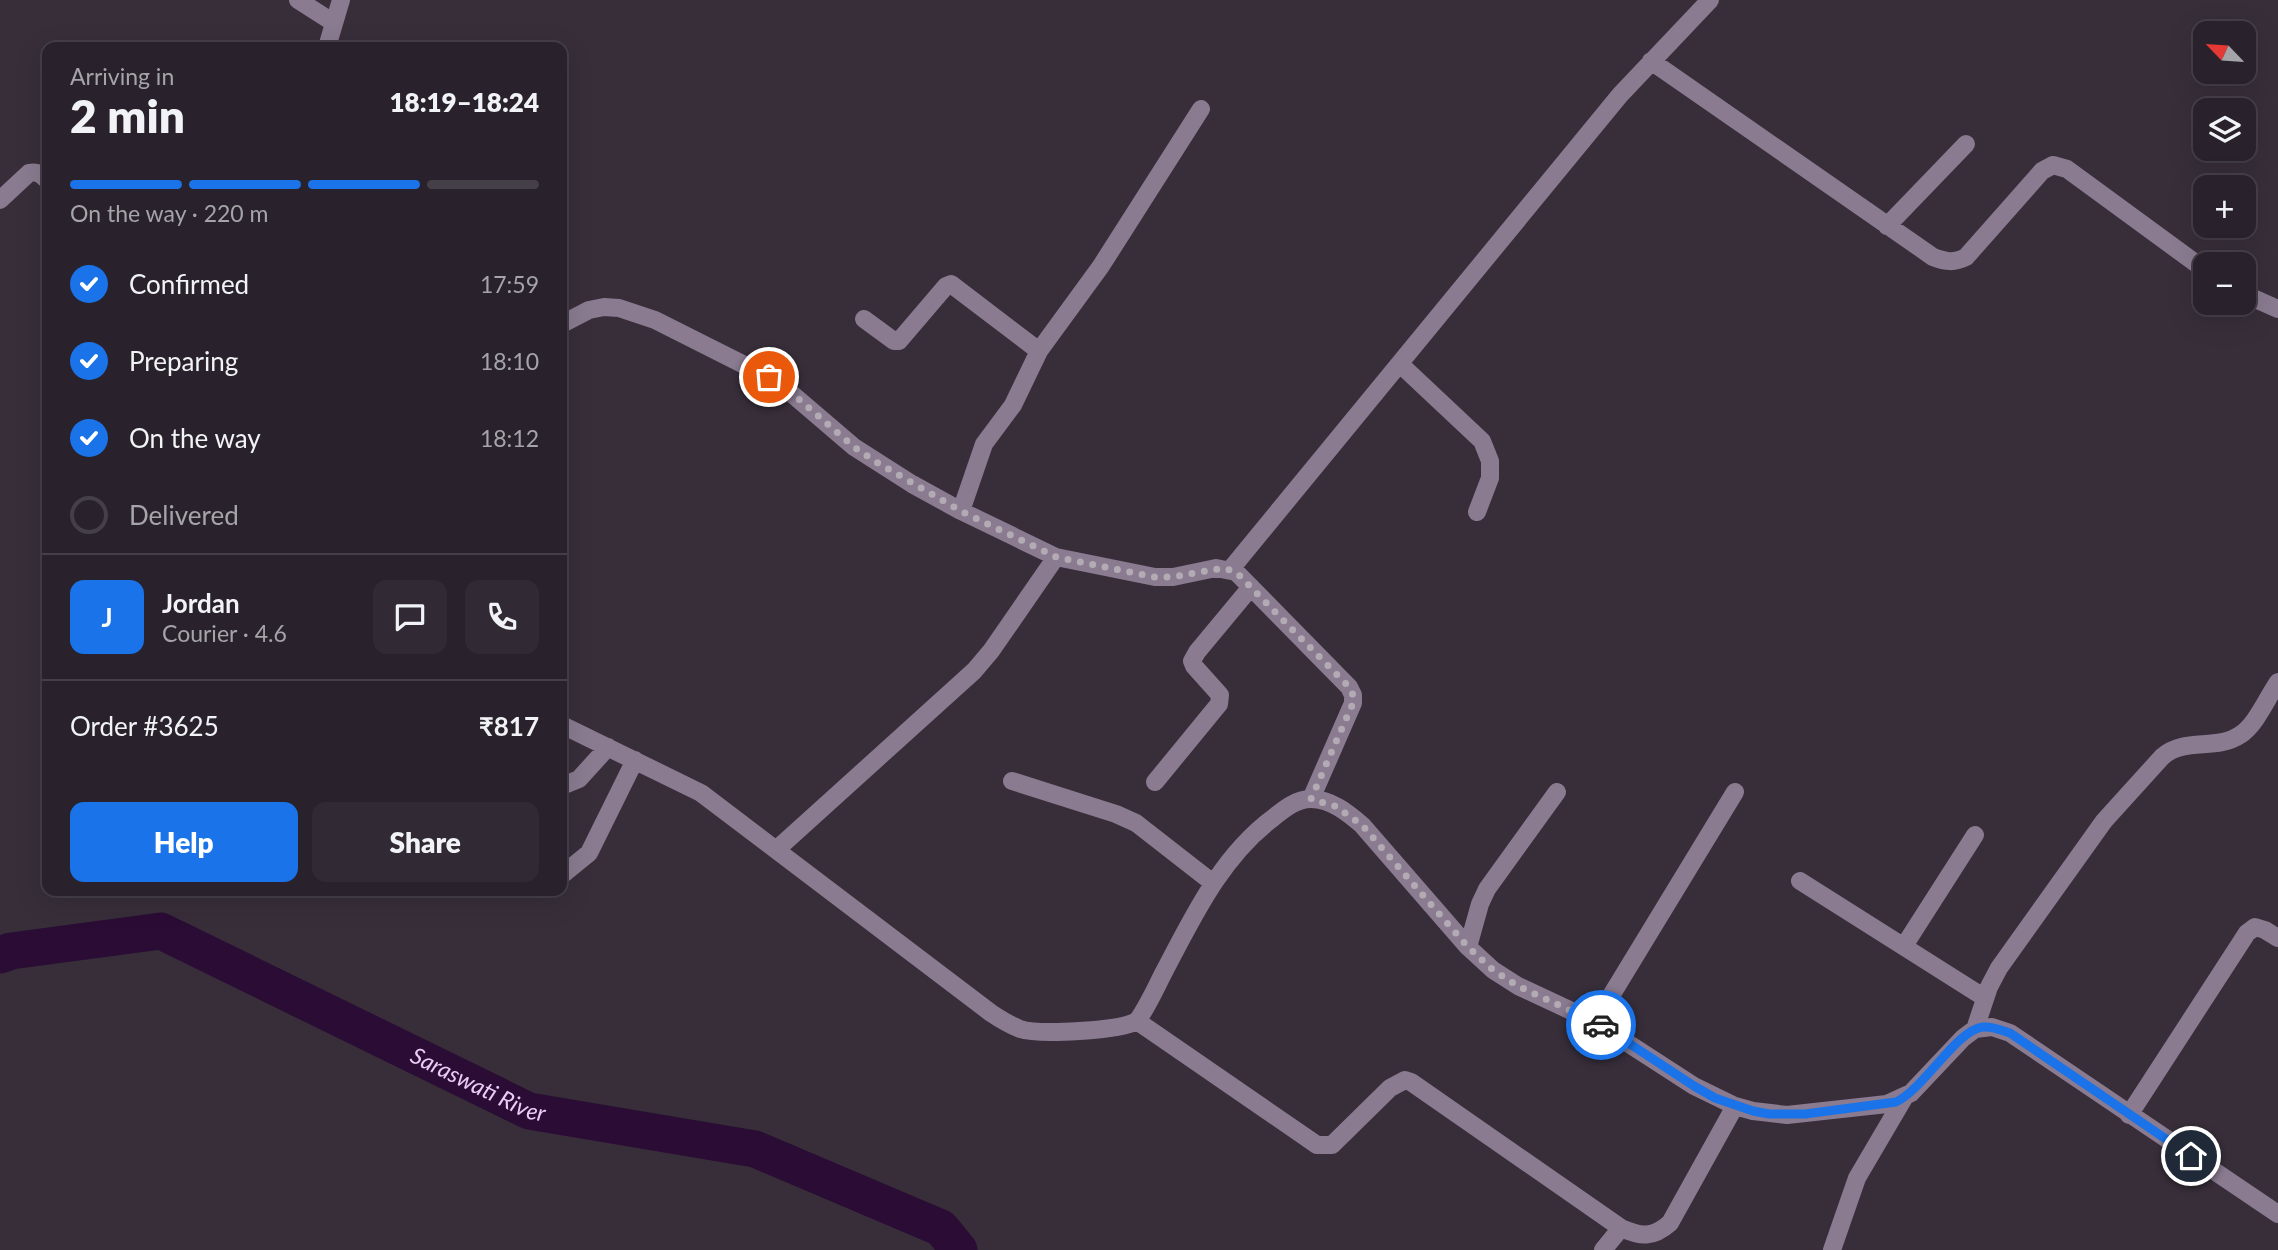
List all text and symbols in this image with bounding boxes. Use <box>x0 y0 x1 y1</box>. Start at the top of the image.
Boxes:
north arrow <box>2193 21 2256 84</box>
map controls <box>2193 21 2256 315</box>
text: Arriving in <box>70 62 174 90</box>
text: 18:19–18:24 <box>389 86 539 118</box>
text: 2 min <box>70 88 185 143</box>
button: layers <box>2193 98 2256 161</box>
button: + <box>2193 175 2256 238</box>
text: On the way · 220 m <box>70 199 269 227</box>
button: − <box>2193 252 2256 315</box>
icon: check <box>70 265 108 303</box>
text: Confirmed <box>129 268 249 300</box>
text: 17:59 <box>480 270 539 298</box>
icon: check <box>70 342 108 380</box>
text: Preparing <box>129 345 238 377</box>
text: 18:10 <box>480 347 539 375</box>
pin <box>739 347 799 407</box>
icon: bag <box>750 358 788 396</box>
icon: check <box>70 419 108 457</box>
text: On the way <box>129 422 261 454</box>
text: 18:12 <box>480 424 539 452</box>
text: Delivered <box>129 499 239 531</box>
button: chat <box>373 580 447 654</box>
button: phone <box>465 580 539 654</box>
text: Jordan <box>162 587 240 619</box>
text: J <box>101 601 113 633</box>
text: Courier · 4.6 <box>162 619 287 647</box>
text: Order #3625 <box>70 710 219 742</box>
text: ₹817 <box>479 710 539 742</box>
button: Help <box>70 802 298 882</box>
button: Share <box>312 802 539 882</box>
courier <box>1566 990 1636 1060</box>
icon: car <box>1582 1006 1620 1044</box>
water label: Saraswati River <box>407 1040 549 1127</box>
pin <box>2161 1126 2221 1186</box>
icon: home <box>2172 1137 2210 1175</box>

